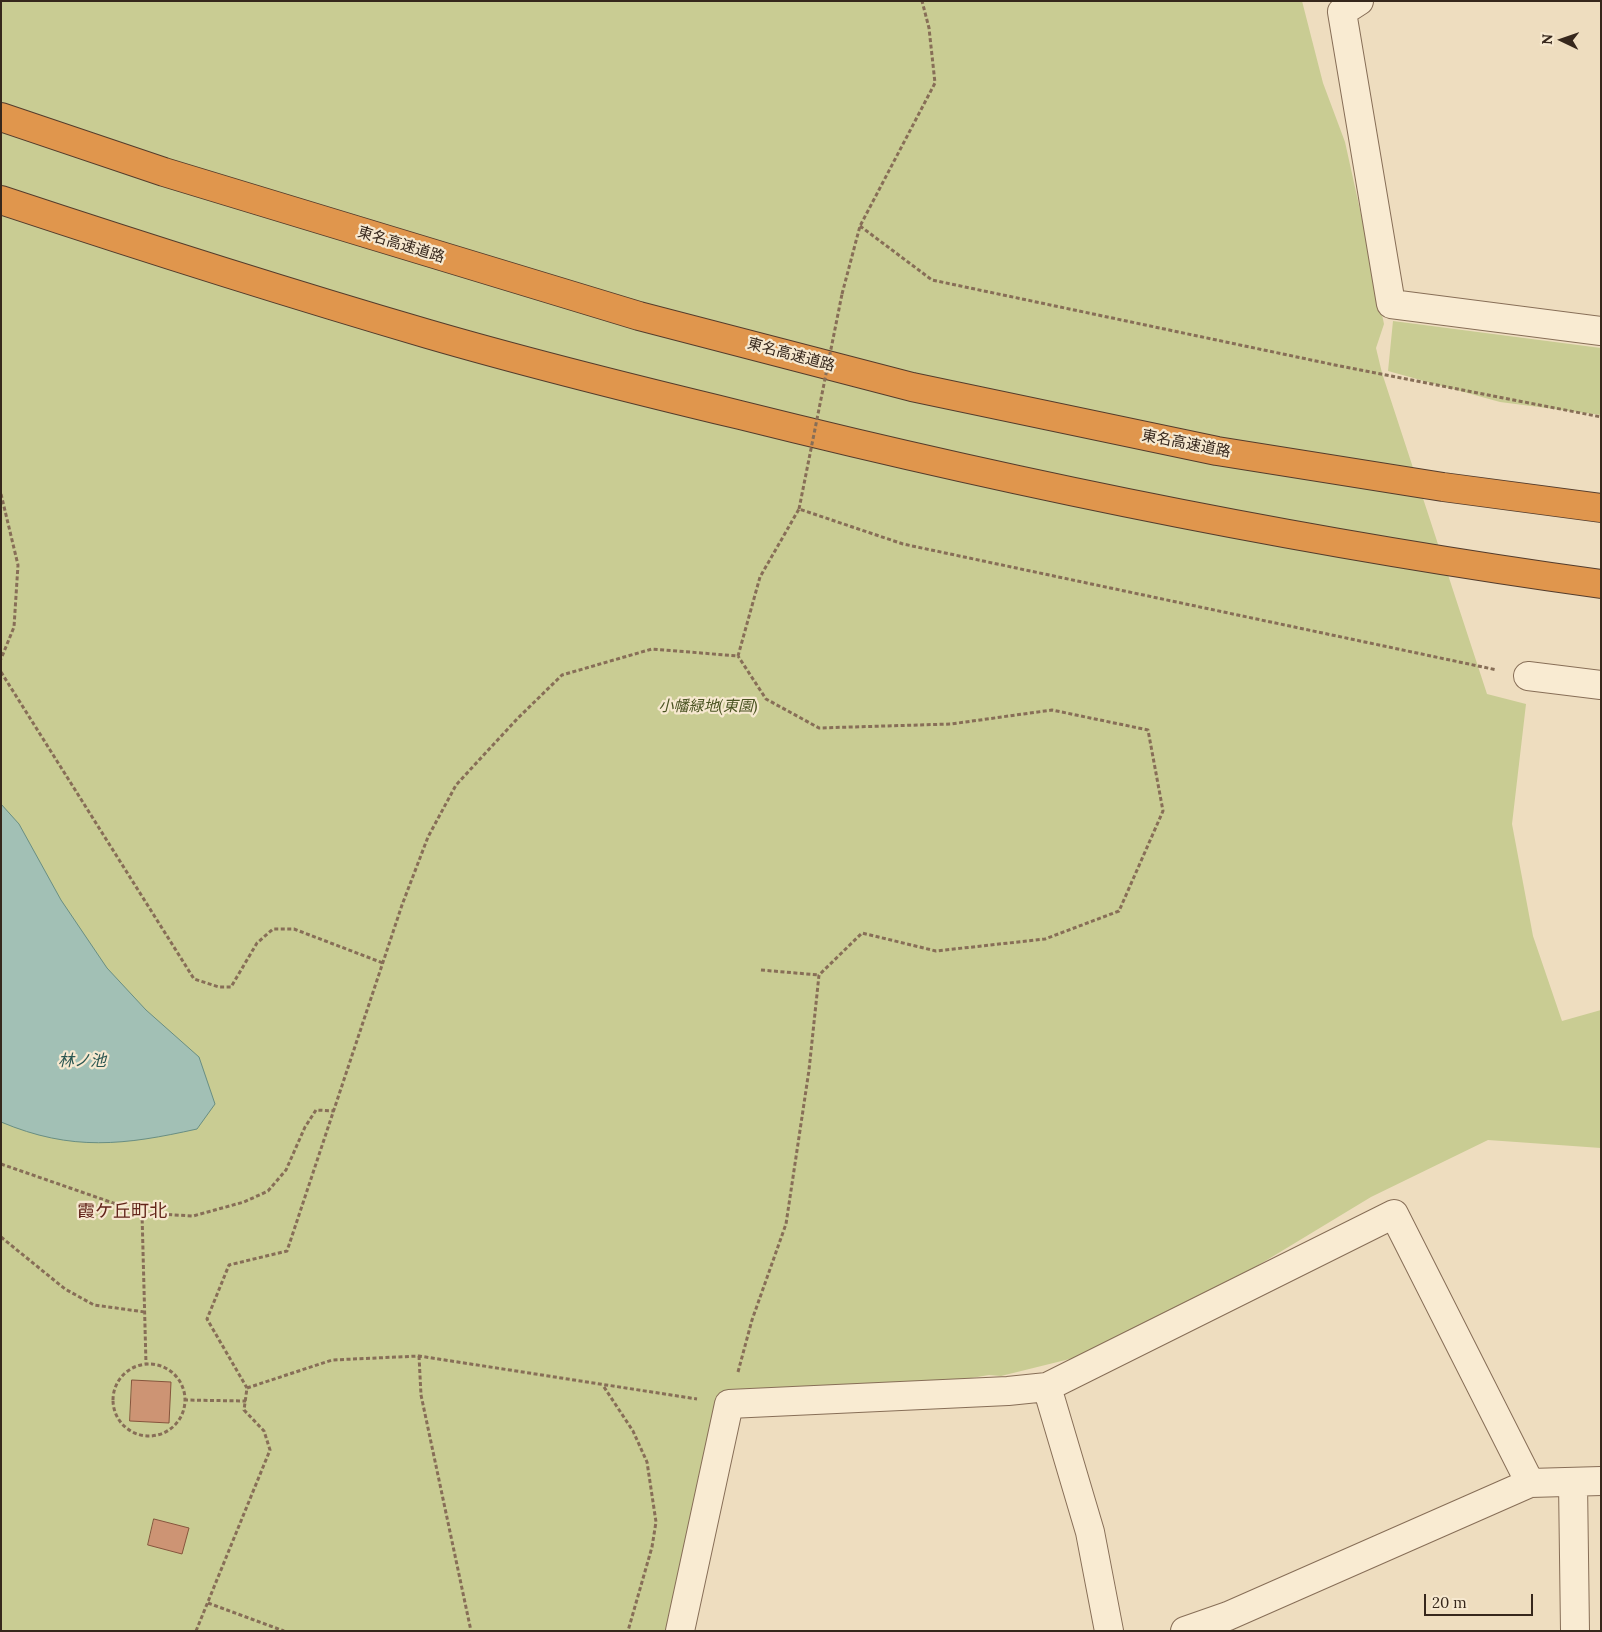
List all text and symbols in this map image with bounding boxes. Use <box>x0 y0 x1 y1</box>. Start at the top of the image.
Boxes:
north arrow <box>1537 15 1587 65</box>
text: N <box>1538 33 1556 45</box>
street label: 東名高速道路 <box>355 223 447 267</box>
street label: 東名高速道路 <box>745 335 837 375</box>
street label: 東名高速道路 <box>1140 427 1232 461</box>
park label: 小幡緑地(東園) <box>659 698 757 716</box>
water label: 林ノ池 <box>58 1051 106 1071</box>
district label: 霞ケ丘町北 <box>77 1201 167 1223</box>
scale bar <box>1427 1584 1536 1616</box>
text: 20 m <box>1432 1593 1467 1612</box>

